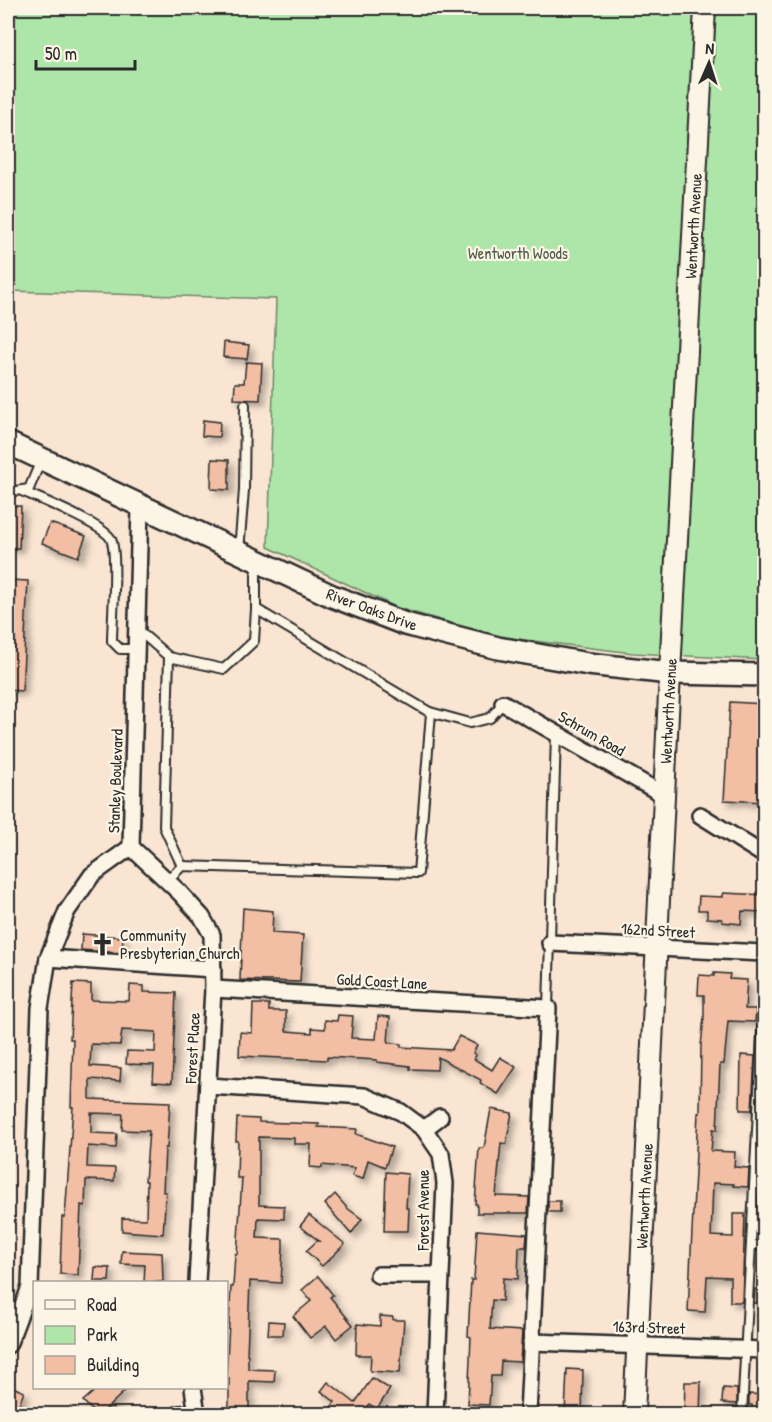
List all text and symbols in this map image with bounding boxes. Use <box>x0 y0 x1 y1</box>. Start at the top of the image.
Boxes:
scale bar <box>36 33 135 71</box>
north arrow <box>679 33 739 93</box>
text: N <box>705 37 715 59</box>
text: 50 m <box>45 41 77 66</box>
street label: Wentworth Avenue <box>679 172 707 279</box>
park label: Wentworth Woods <box>468 242 568 264</box>
street label: River Oaks Drive <box>323 582 421 636</box>
street label: Wentworth Avenue <box>654 657 682 764</box>
street label: Schrum Road <box>555 705 629 761</box>
street label: Stanley Boulevard <box>102 729 128 833</box>
street label: 162nd Street <box>620 917 696 943</box>
place label: Community Presbyterian Church <box>120 924 240 964</box>
church icon: Community Presbyterian Church <box>89 931 115 957</box>
street label: Gold Coast Lane <box>336 968 429 994</box>
street label: Forest Place <box>179 1011 205 1085</box>
street label: Wentworth Avenue <box>630 1142 658 1249</box>
street label: Forest Avenue <box>412 1169 434 1251</box>
legend <box>33 1281 228 1389</box>
text: Road <box>87 1292 117 1317</box>
street label: 163rd Street <box>612 1315 686 1339</box>
text: Park <box>87 1322 118 1347</box>
text: Building <box>87 1352 139 1377</box>

